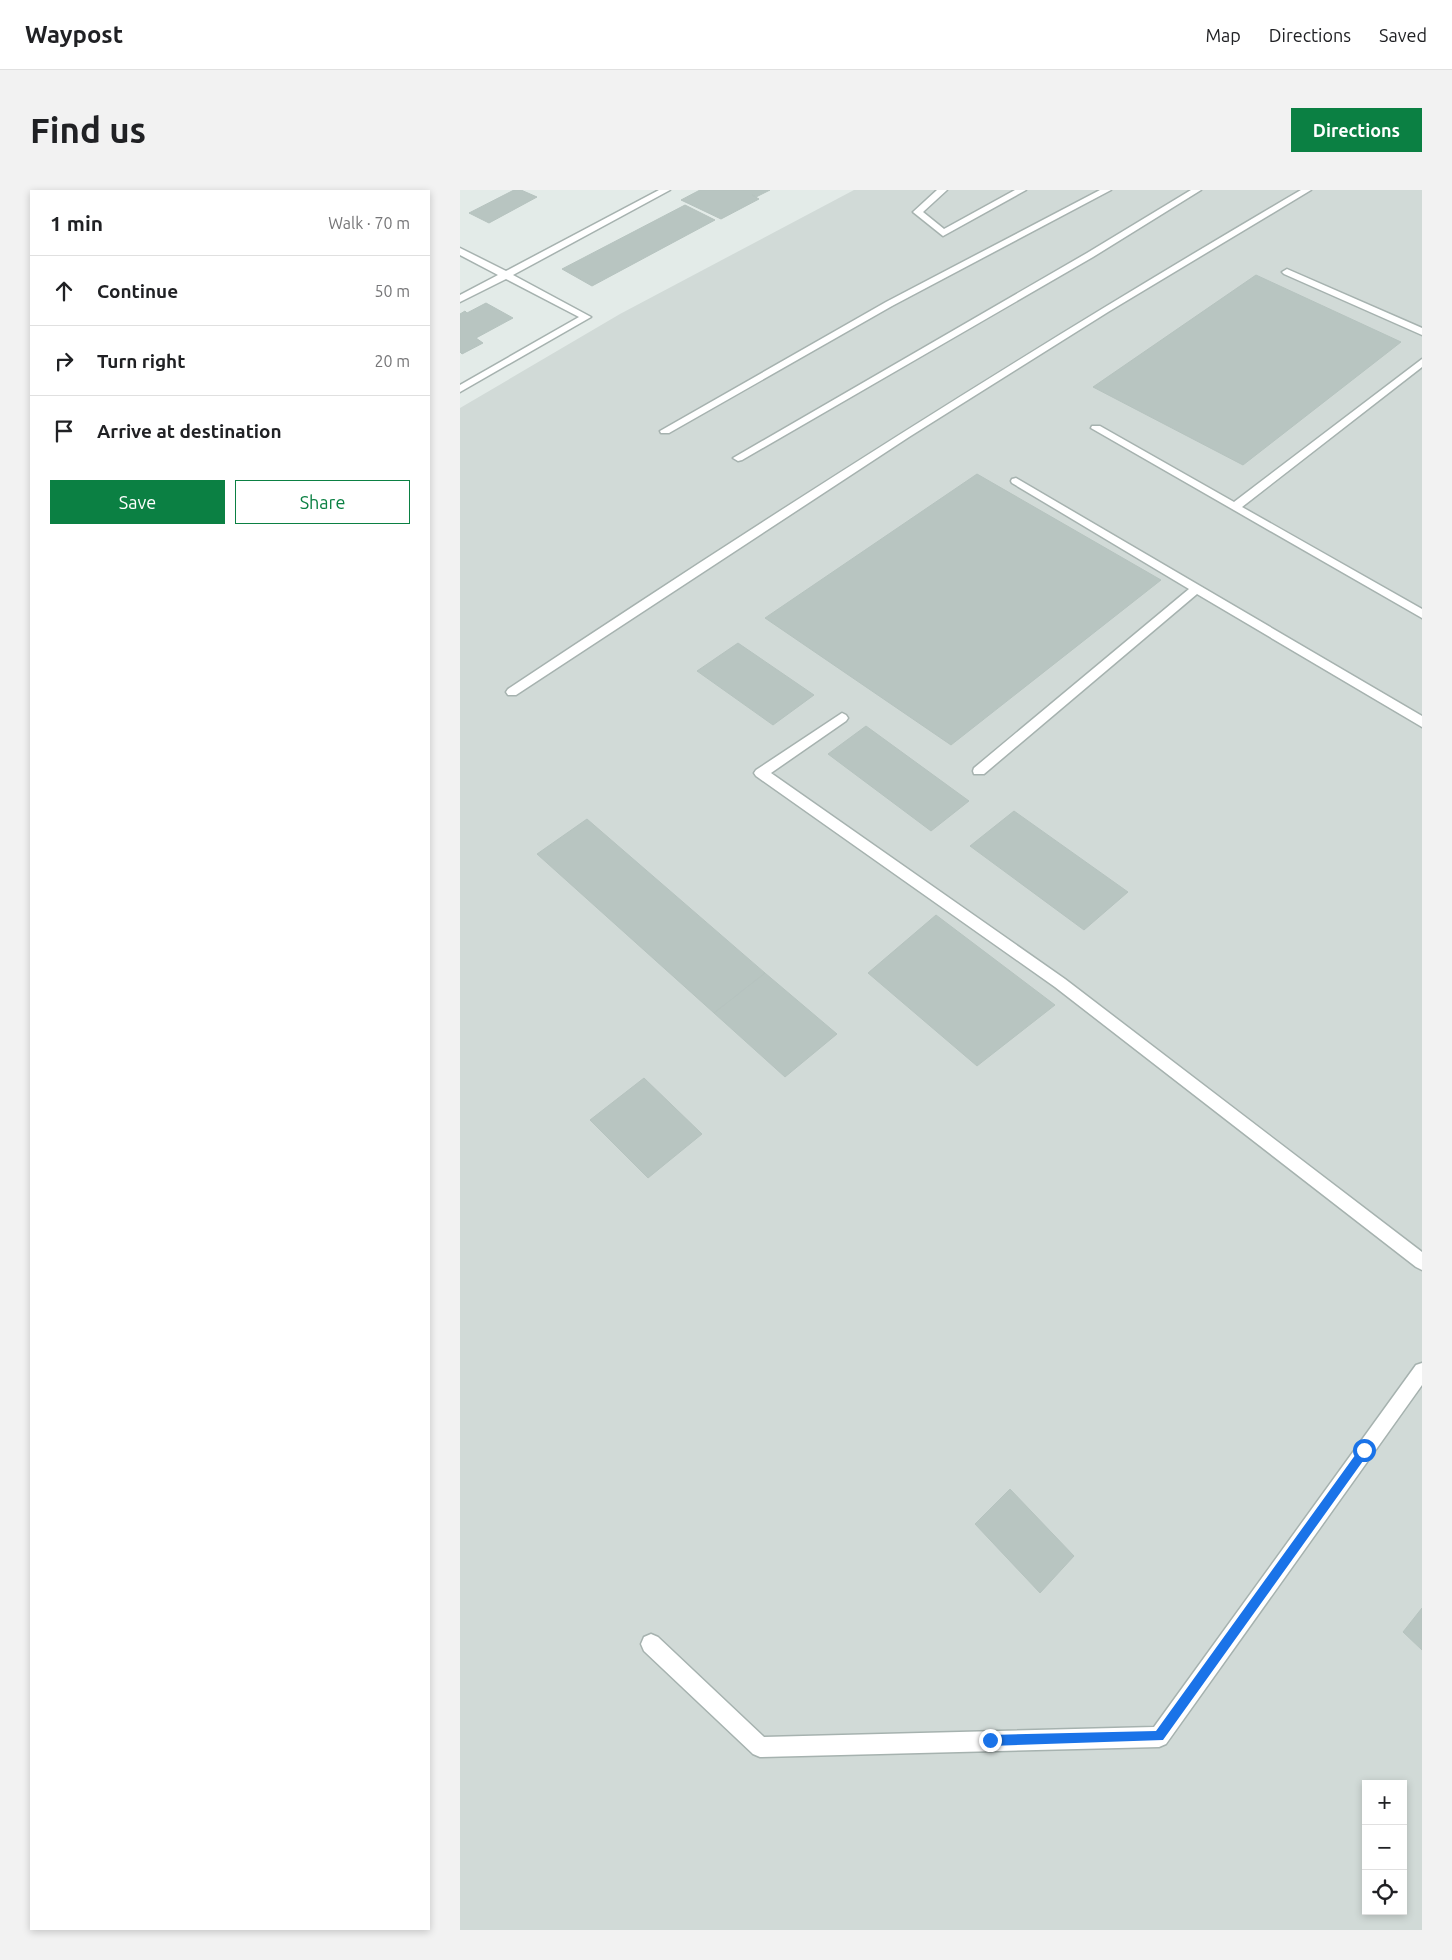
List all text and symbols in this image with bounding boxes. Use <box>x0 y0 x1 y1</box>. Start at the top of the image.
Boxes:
text: Waypost <box>25 21 123 48</box>
text: Map <box>1205 25 1241 45</box>
text: Directions <box>1269 25 1351 45</box>
text: Saved <box>1379 25 1427 45</box>
button: Directions <box>1291 108 1422 152</box>
text: Find us <box>30 110 146 150</box>
text: 1 min <box>50 211 103 235</box>
text: Walk · 70 m <box>328 214 410 232</box>
icon: ahead <box>50 277 78 305</box>
text: Continue <box>97 280 178 302</box>
text: 50 m <box>374 282 410 300</box>
icon: right <box>50 347 78 375</box>
text: Turn right <box>97 350 185 372</box>
text: 20 m <box>374 352 410 370</box>
icon: arrive <box>50 417 78 445</box>
text: Arrive at destination <box>97 420 282 442</box>
button: Save <box>50 480 225 524</box>
button: Share <box>235 480 410 524</box>
route start <box>1353 1439 1376 1462</box>
route end <box>979 1729 1002 1752</box>
map controls <box>1362 1780 1407 1915</box>
button: + <box>1362 1780 1407 1825</box>
button: − <box>1362 1825 1407 1870</box>
button: locate <box>1362 1870 1407 1915</box>

